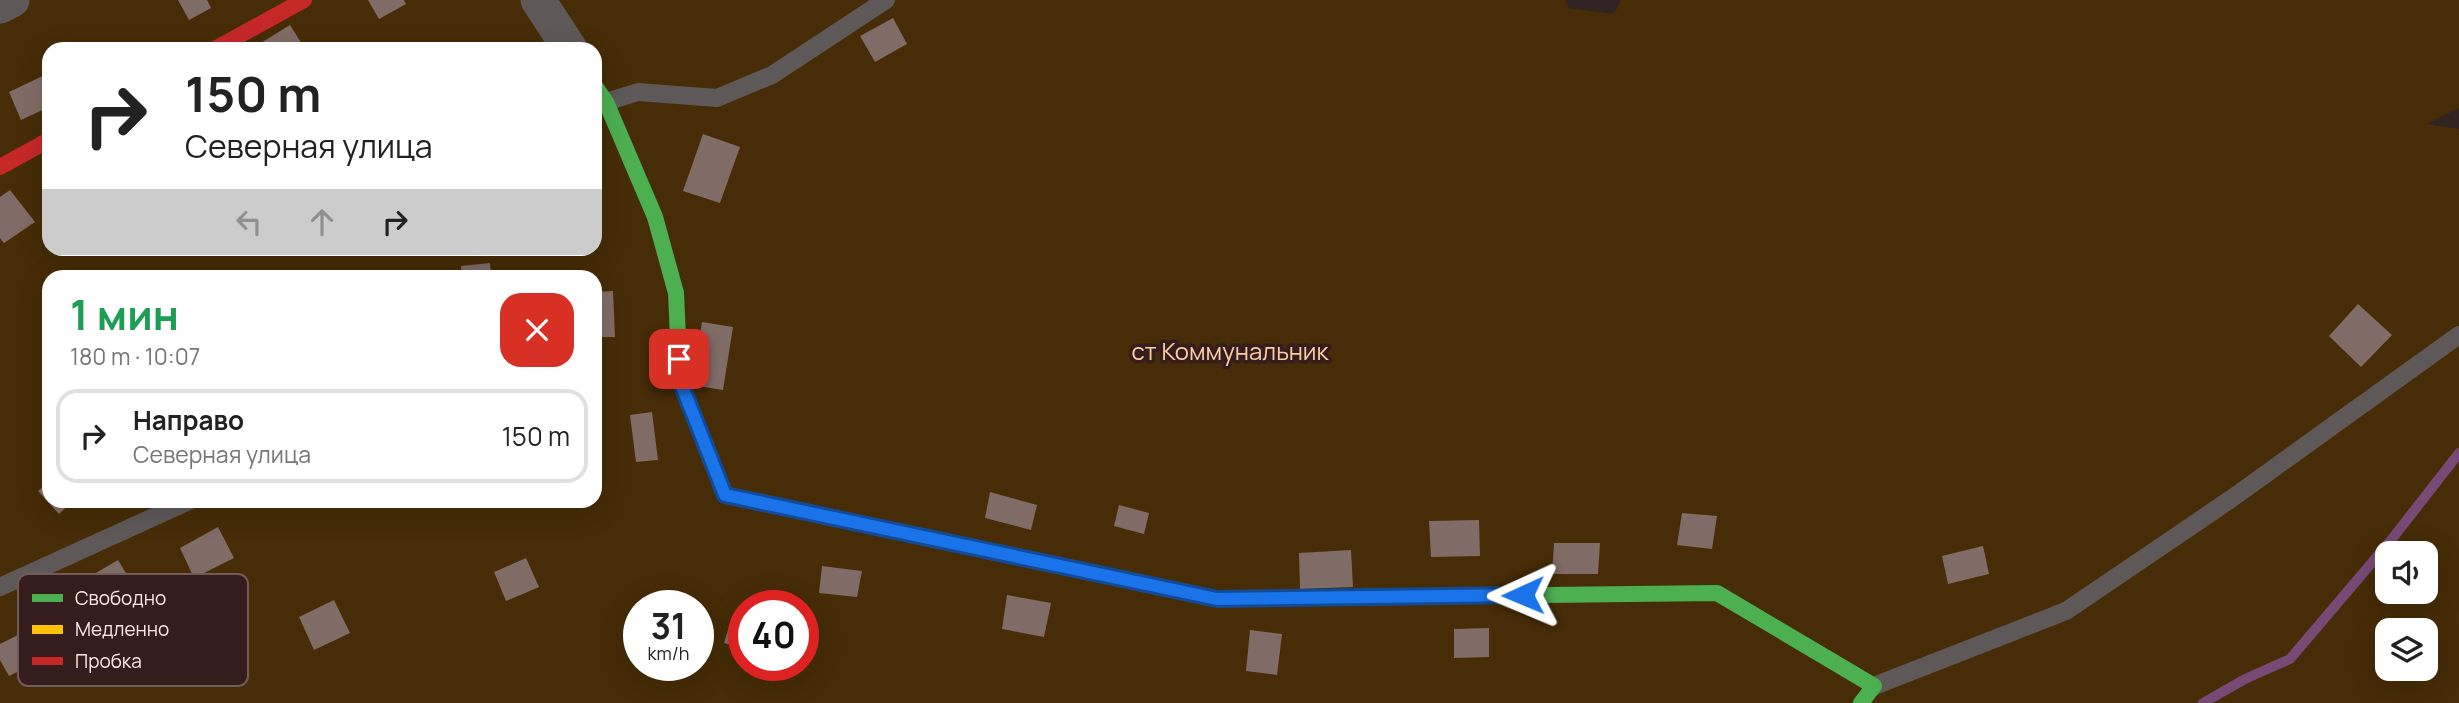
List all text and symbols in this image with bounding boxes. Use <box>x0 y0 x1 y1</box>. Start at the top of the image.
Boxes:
text: 150 m <box>185 60 321 127</box>
icon: right <box>70 70 161 161</box>
text: Северная улица <box>185 124 433 168</box>
icon: left <box>230 203 268 241</box>
icon: ahead <box>303 203 341 241</box>
icon: right <box>376 203 414 241</box>
text: 1 мин <box>70 285 179 343</box>
button: close <box>500 293 574 367</box>
pin <box>649 329 709 389</box>
park label: ст Коммунальник <box>1132 334 1329 367</box>
text: 180 m · 10:07 <box>70 340 200 372</box>
icon: arrive <box>660 340 698 378</box>
text: Направо <box>133 402 244 438</box>
icon: right <box>74 417 112 455</box>
text: 150 m <box>502 418 570 454</box>
text: Северная улица <box>133 438 311 470</box>
map controls <box>2375 541 2438 681</box>
button: sound <box>2375 541 2438 604</box>
position arrow <box>1486 558 1560 632</box>
legend <box>18 574 248 686</box>
text: Свободно <box>75 585 166 611</box>
speed limit sign: 40 <box>728 590 819 681</box>
text: 31 <box>651 602 686 650</box>
text: Медленно <box>75 616 169 642</box>
button: layers <box>2375 618 2438 681</box>
text: km/h <box>648 641 689 665</box>
text: Пробка <box>75 648 142 674</box>

